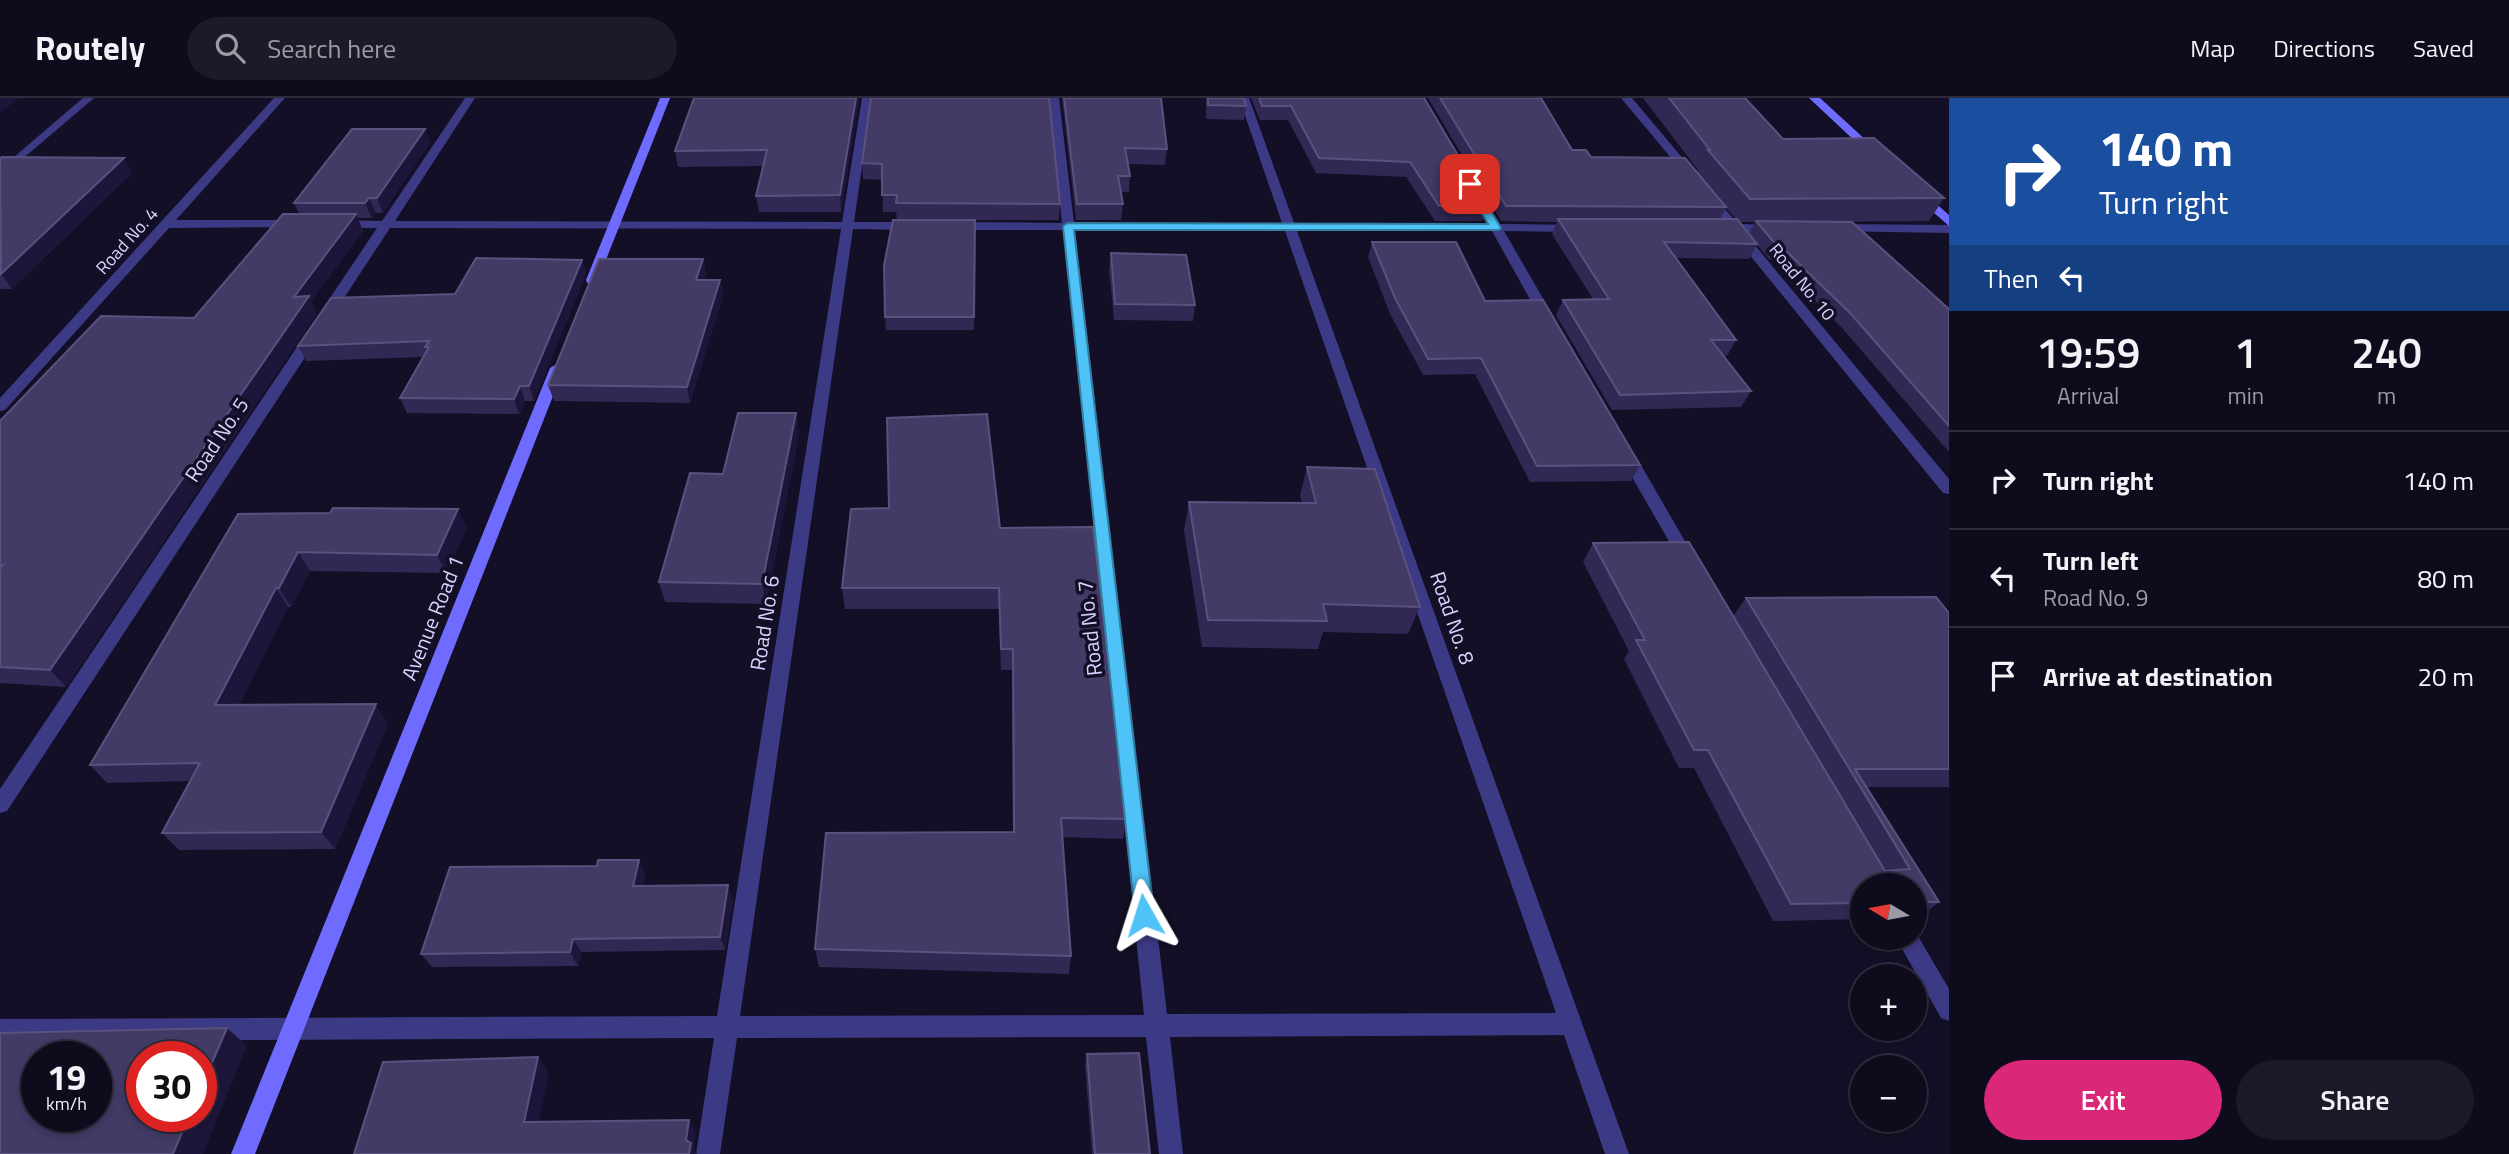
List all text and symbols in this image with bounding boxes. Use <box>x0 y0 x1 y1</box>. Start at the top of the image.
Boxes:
search box <box>187 17 677 80</box>
text: Routely <box>35 23 145 73</box>
icon: search <box>211 29 249 67</box>
text: Search here <box>267 29 396 68</box>
text: Map <box>2190 30 2235 66</box>
text: Directions <box>2273 30 2375 66</box>
text: Saved <box>2413 30 2474 66</box>
text: 140 m <box>2099 110 2233 185</box>
icon: right <box>1984 126 2075 217</box>
pin <box>1440 154 1500 214</box>
icon: arrive <box>1451 165 1489 203</box>
text: Turn right <box>2099 178 2228 226</box>
street label: Road No. 4 <box>89 201 164 280</box>
street label: Road No. 10 <box>1763 237 1842 326</box>
text: Then <box>1984 259 2039 298</box>
icon: left <box>2053 259 2091 297</box>
text: 19:59 <box>2036 320 2140 384</box>
text: 1 <box>2234 320 2258 384</box>
text: 240 <box>2351 320 2422 384</box>
text: Arrival <box>2057 378 2119 413</box>
text: min <box>2227 378 2264 413</box>
text: m <box>2377 378 2396 413</box>
street label: Road No. 5 <box>176 391 256 488</box>
icon: right <box>1984 461 2022 499</box>
text: Turn right <box>2043 461 2154 500</box>
text: 140 m <box>2403 461 2474 500</box>
text: Turn left <box>2043 541 2138 580</box>
street label: Avenue Road 1 <box>392 550 472 685</box>
icon: left <box>1984 559 2022 597</box>
text: 80 m <box>2417 559 2474 598</box>
street label: Road No. 8 <box>1422 567 1484 669</box>
street label: Road No. 6 <box>741 573 787 673</box>
street label: Road No. 7 <box>1068 579 1110 678</box>
text: Road No. 9 <box>2043 580 2148 615</box>
icon: arrive <box>1984 657 2022 695</box>
text: Arrive at destination <box>2043 657 2273 696</box>
text: 20 m <box>2417 657 2474 696</box>
north arrow <box>1850 873 1927 950</box>
map controls <box>1850 873 1927 1132</box>
position arrow <box>1107 878 1181 952</box>
button: + <box>1850 964 1927 1041</box>
speed limit sign: 30 <box>126 1041 217 1132</box>
text: 19 <box>47 1050 86 1104</box>
button: − <box>1850 1055 1927 1132</box>
button: Exit <box>1984 1060 2222 1140</box>
button: Share <box>2236 1060 2474 1140</box>
text: km/h <box>46 1090 87 1117</box>

